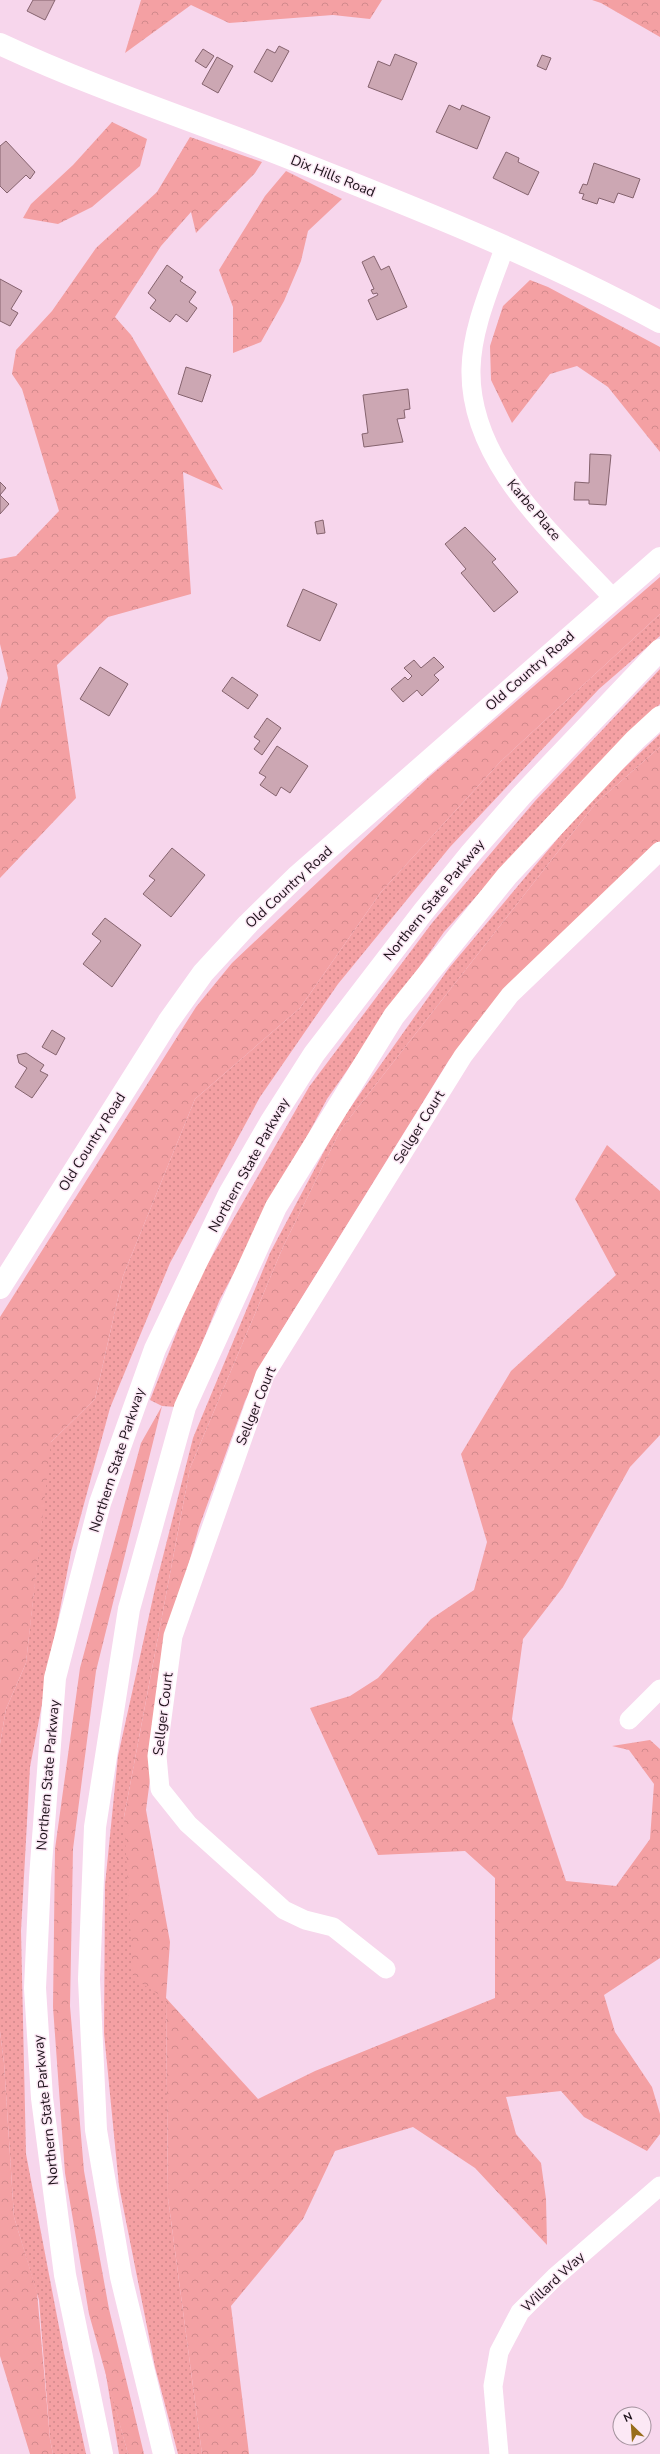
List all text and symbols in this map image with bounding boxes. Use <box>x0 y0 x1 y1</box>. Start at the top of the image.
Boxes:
street label: Dix Hills Road <box>288 150 378 202</box>
street label: Karbe Place <box>503 475 565 545</box>
street label: Old Country Road <box>481 627 579 715</box>
street label: Northern State Parkway <box>379 835 489 965</box>
street label: Old Country Road <box>241 842 337 932</box>
street label: Sellger Court <box>389 1087 449 1167</box>
street label: Old Country Road <box>54 1089 130 1195</box>
street label: Northern State Parkway <box>204 1094 294 1236</box>
street label: Sellger Court <box>232 1364 280 1448</box>
street label: Northern State Parkway <box>85 1384 150 1535</box>
street label: Sellger Court <box>148 1671 178 1757</box>
street label: Northern State Parkway <box>32 1698 64 1851</box>
street label: Northern State Parkway <box>29 2033 63 2186</box>
street label: Willard Way <box>517 2247 589 2316</box>
north arrow <box>612 2406 652 2446</box>
text: N <box>621 2409 635 2426</box>

